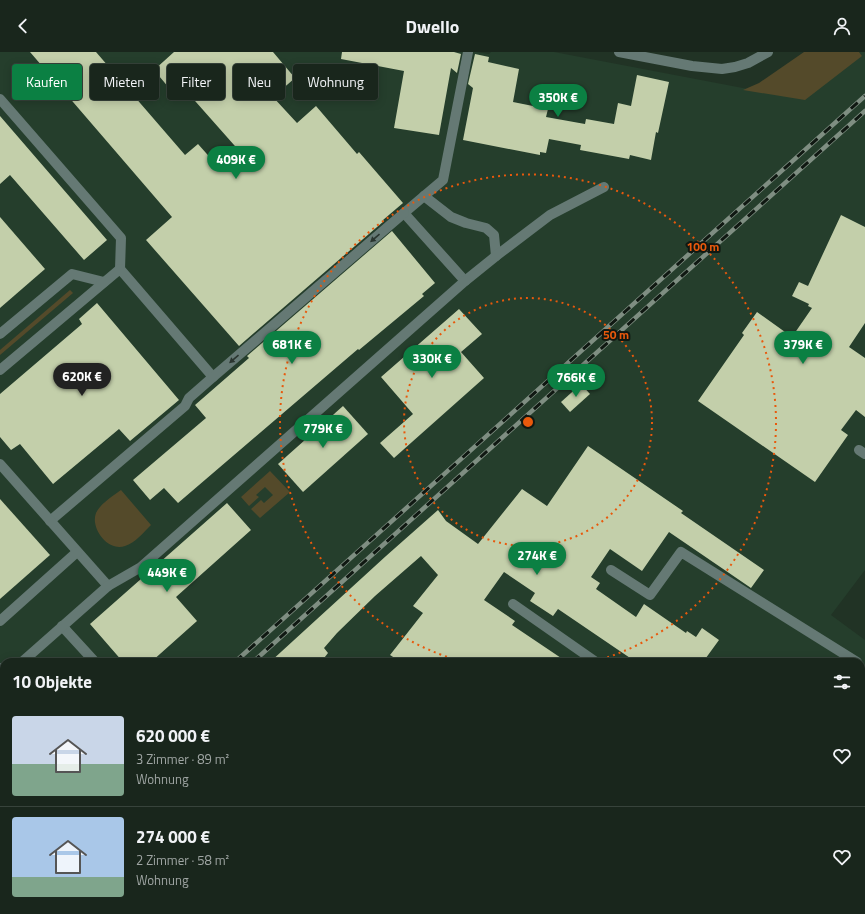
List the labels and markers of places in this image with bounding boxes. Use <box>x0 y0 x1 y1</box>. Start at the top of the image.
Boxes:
pin: 350K € <box>525 84 591 118</box>
pin: 409K € <box>203 146 269 180</box>
pin: 681K € <box>259 331 325 365</box>
pin: 379K € <box>770 331 836 365</box>
pin: 330K € <box>399 345 465 379</box>
pin: 620K € <box>49 363 115 397</box>
pin: 766K € <box>543 364 609 398</box>
pin: 779K € <box>290 415 356 449</box>
centre of rings <box>521 415 535 429</box>
pin: 274K € <box>504 542 570 576</box>
pin: 449K € <box>134 559 200 593</box>

